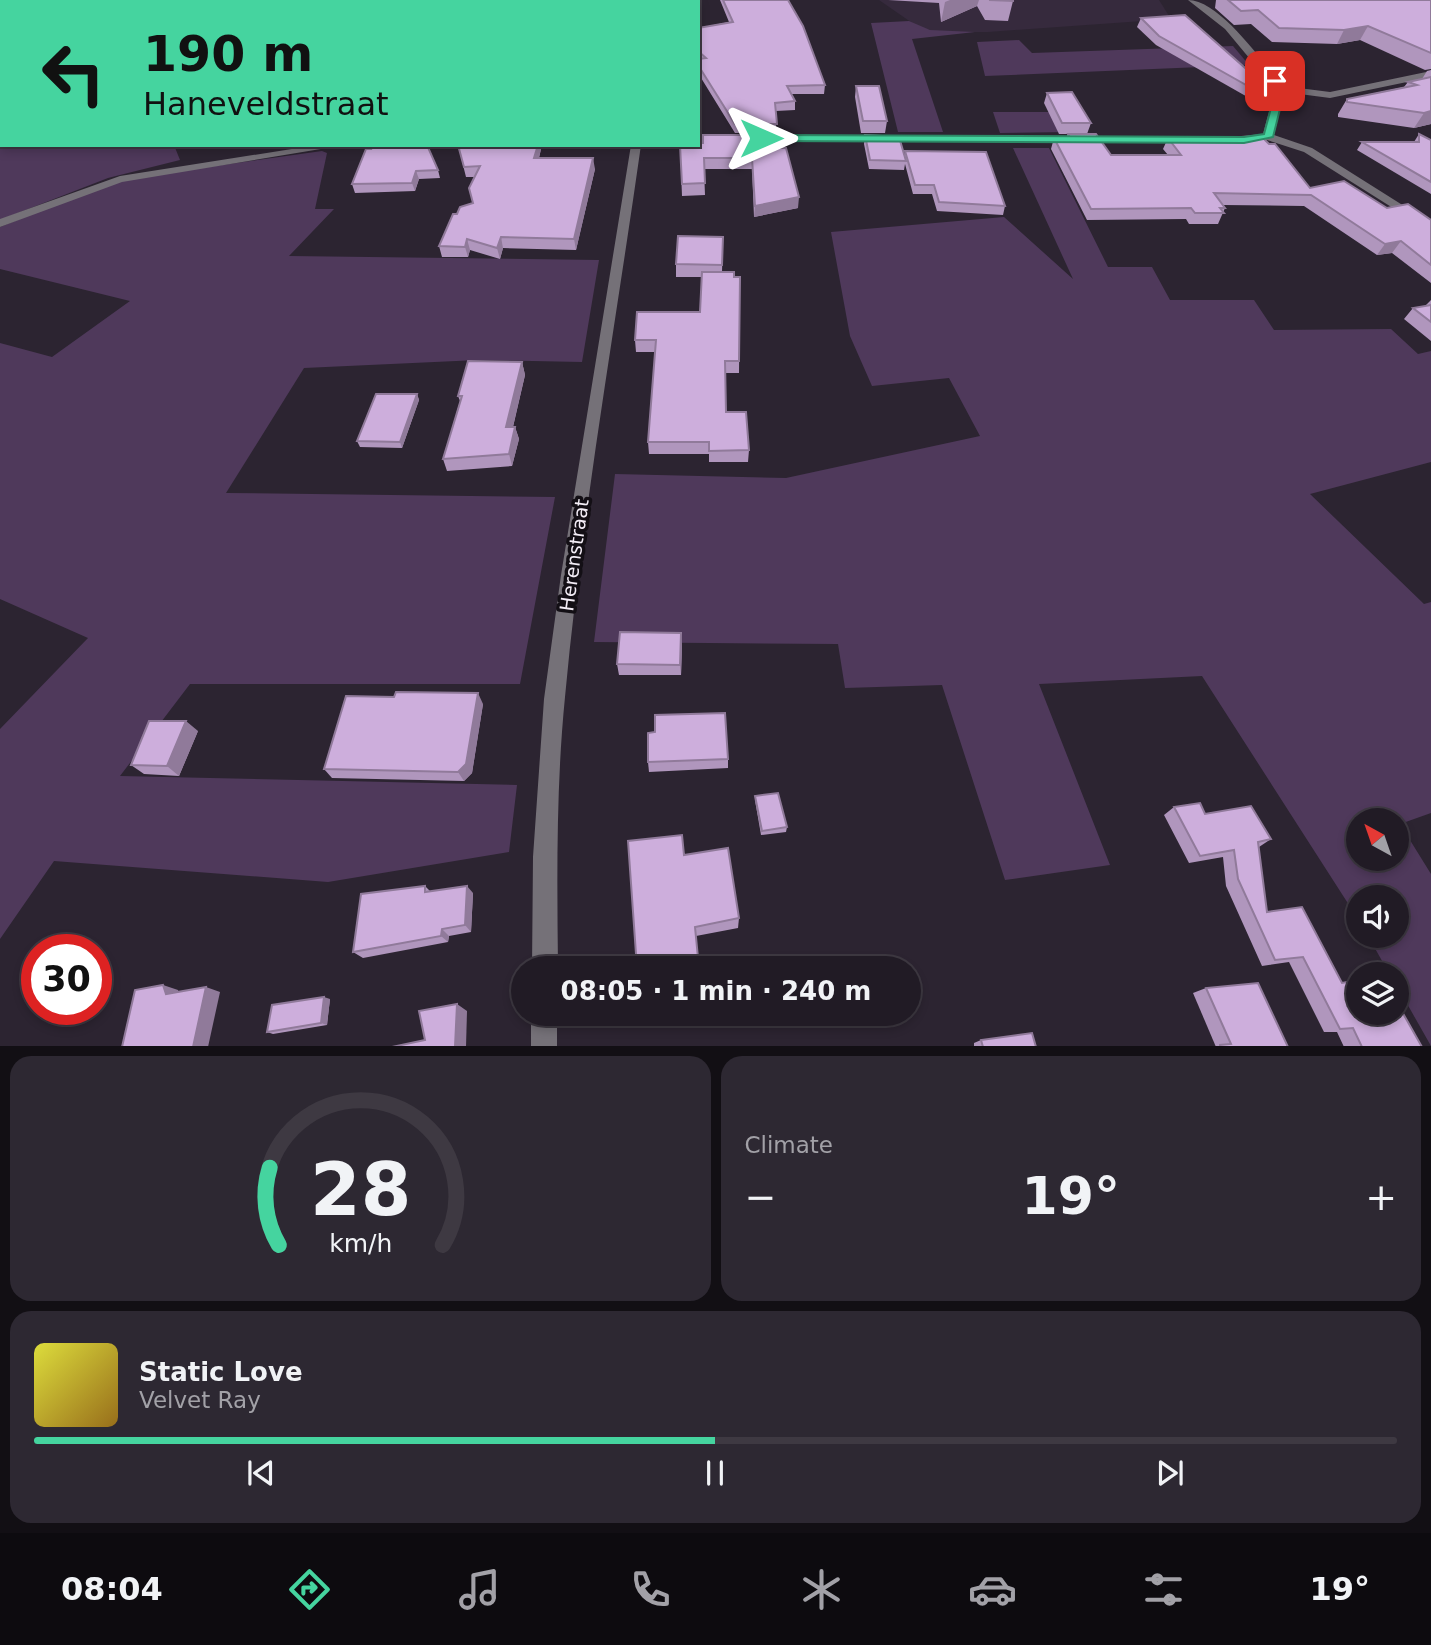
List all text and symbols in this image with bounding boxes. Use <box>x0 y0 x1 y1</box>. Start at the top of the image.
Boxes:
text: 190 m <box>143 26 313 83</box>
icon: left <box>28 28 119 119</box>
pin <box>1245 51 1305 111</box>
icon: arrive <box>1256 62 1294 100</box>
text: Haneveldstraat <box>143 85 389 123</box>
position arrow <box>724 101 798 175</box>
street label: Herenstraat <box>555 498 593 612</box>
north arrow <box>1346 808 1409 872</box>
map controls <box>1346 808 1409 1025</box>
button: sound <box>1346 885 1409 948</box>
speed limit sign: 30 <box>21 934 112 1025</box>
button: layers <box>1346 962 1409 1025</box>
text: 08:05 · 1 min · 240 m <box>561 976 871 1006</box>
text: Climate <box>745 1132 833 1158</box>
text: 28 <box>310 1147 411 1232</box>
text: 19° <box>1022 1166 1120 1226</box>
text: − <box>745 1175 776 1219</box>
text: + <box>1365 1175 1397 1219</box>
text: km/h <box>329 1228 392 1257</box>
text: Static Love <box>139 1357 303 1387</box>
text: Velvet Ray <box>139 1387 261 1413</box>
icon: previous <box>242 1454 280 1492</box>
icon: pause <box>696 1454 734 1492</box>
icon: next <box>1151 1454 1189 1492</box>
icon: directions <box>285 1565 334 1614</box>
icon: music <box>455 1565 504 1614</box>
icon: phone <box>626 1565 675 1614</box>
icon: climate <box>797 1565 846 1614</box>
icon: car <box>968 1565 1017 1614</box>
icon: filters <box>1139 1565 1188 1614</box>
text: 08:04 <box>61 1570 163 1608</box>
text: 19° <box>1309 1570 1370 1608</box>

